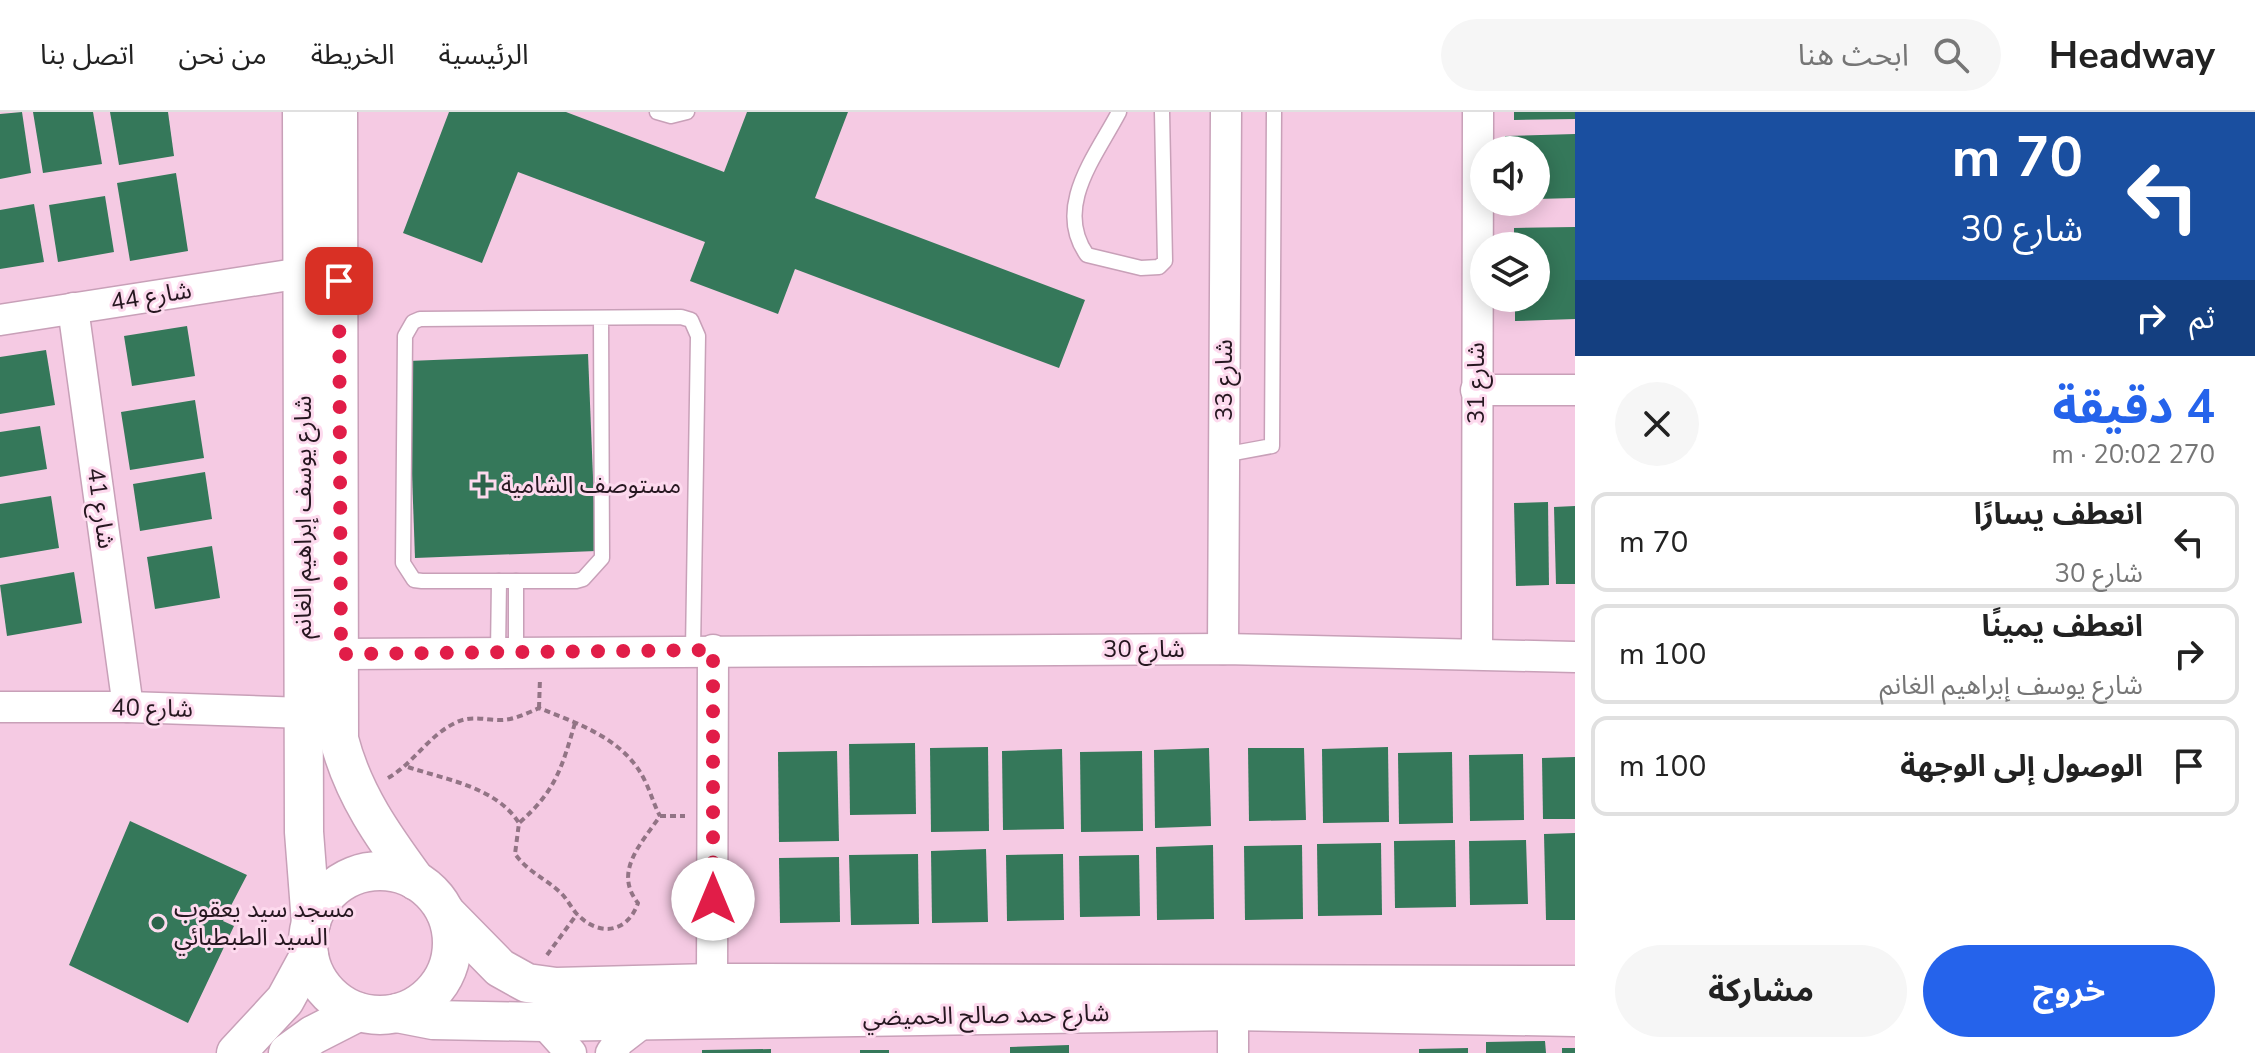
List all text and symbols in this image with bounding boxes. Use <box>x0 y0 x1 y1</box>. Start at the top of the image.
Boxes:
search box <box>1441 19 2001 91</box>
text: Headway <box>2049 30 2215 81</box>
icon: search <box>1929 33 1973 77</box>
text: ابحث هنا <box>1798 35 1909 76</box>
text: اتصل بنا <box>40 36 135 74</box>
text: من نحن <box>179 36 267 74</box>
text: الخريطة <box>311 36 395 74</box>
text: الرئيسية <box>439 36 529 74</box>
text: 70 m <box>1952 119 2083 196</box>
map controls <box>1470 136 1550 312</box>
button: sound <box>1470 136 1550 216</box>
icon: left <box>2111 144 2215 248</box>
text: شارع 30 <box>1960 205 2083 254</box>
button: layers <box>1470 232 1550 312</box>
pin <box>305 247 373 315</box>
icon: arrive <box>317 259 361 303</box>
street label: شارع 44 <box>108 274 194 319</box>
icon: right <box>2129 296 2173 340</box>
text: ثم <box>2189 298 2215 339</box>
street label: شارع 33 <box>1208 339 1241 421</box>
street label: شارع 31 <box>1460 342 1493 424</box>
text: 4 دقيقة <box>2052 374 2215 440</box>
button: close <box>1615 382 1699 466</box>
street label: شارع يوسف إبراهيم الغانم <box>287 395 320 639</box>
text: 270 m · 20:02 <box>2052 437 2215 472</box>
street label: شارع 41 <box>78 465 123 551</box>
place label: مستوصف الشامية <box>501 469 681 501</box>
marker: مستوصف الشامية <box>472 474 494 496</box>
text: انعطف يسارًا <box>1974 494 2143 535</box>
icon: left <box>2167 520 2211 564</box>
text: 70 m <box>1619 522 1688 563</box>
text: شارع 30 <box>2054 556 2143 591</box>
text: انعطف يمينًا <box>1982 606 2143 647</box>
icon: right <box>2167 632 2211 676</box>
street label: شارع 30 <box>1103 633 1185 666</box>
text: 100 m <box>1619 634 1706 675</box>
text: شارع يوسف إبراهيم الغانم <box>1879 668 2143 703</box>
street label: شارع 40 <box>111 691 193 726</box>
icon: arrive <box>2167 744 2211 788</box>
text: 100 m <box>1619 746 1706 787</box>
text: الوصول إلى الوجهة <box>1900 746 2143 787</box>
position arrow <box>671 857 755 941</box>
place label: مسجد سيد يعقوب السيد الطبطبائي <box>174 893 355 956</box>
marker: مسجد سيد يعقوب السيد الطبطبائي <box>149 914 167 932</box>
button: مشاركة <box>1615 945 1907 1037</box>
button: خروج <box>1923 945 2215 1037</box>
street label: شارع حمد صالح الحميضي <box>862 997 1110 1036</box>

